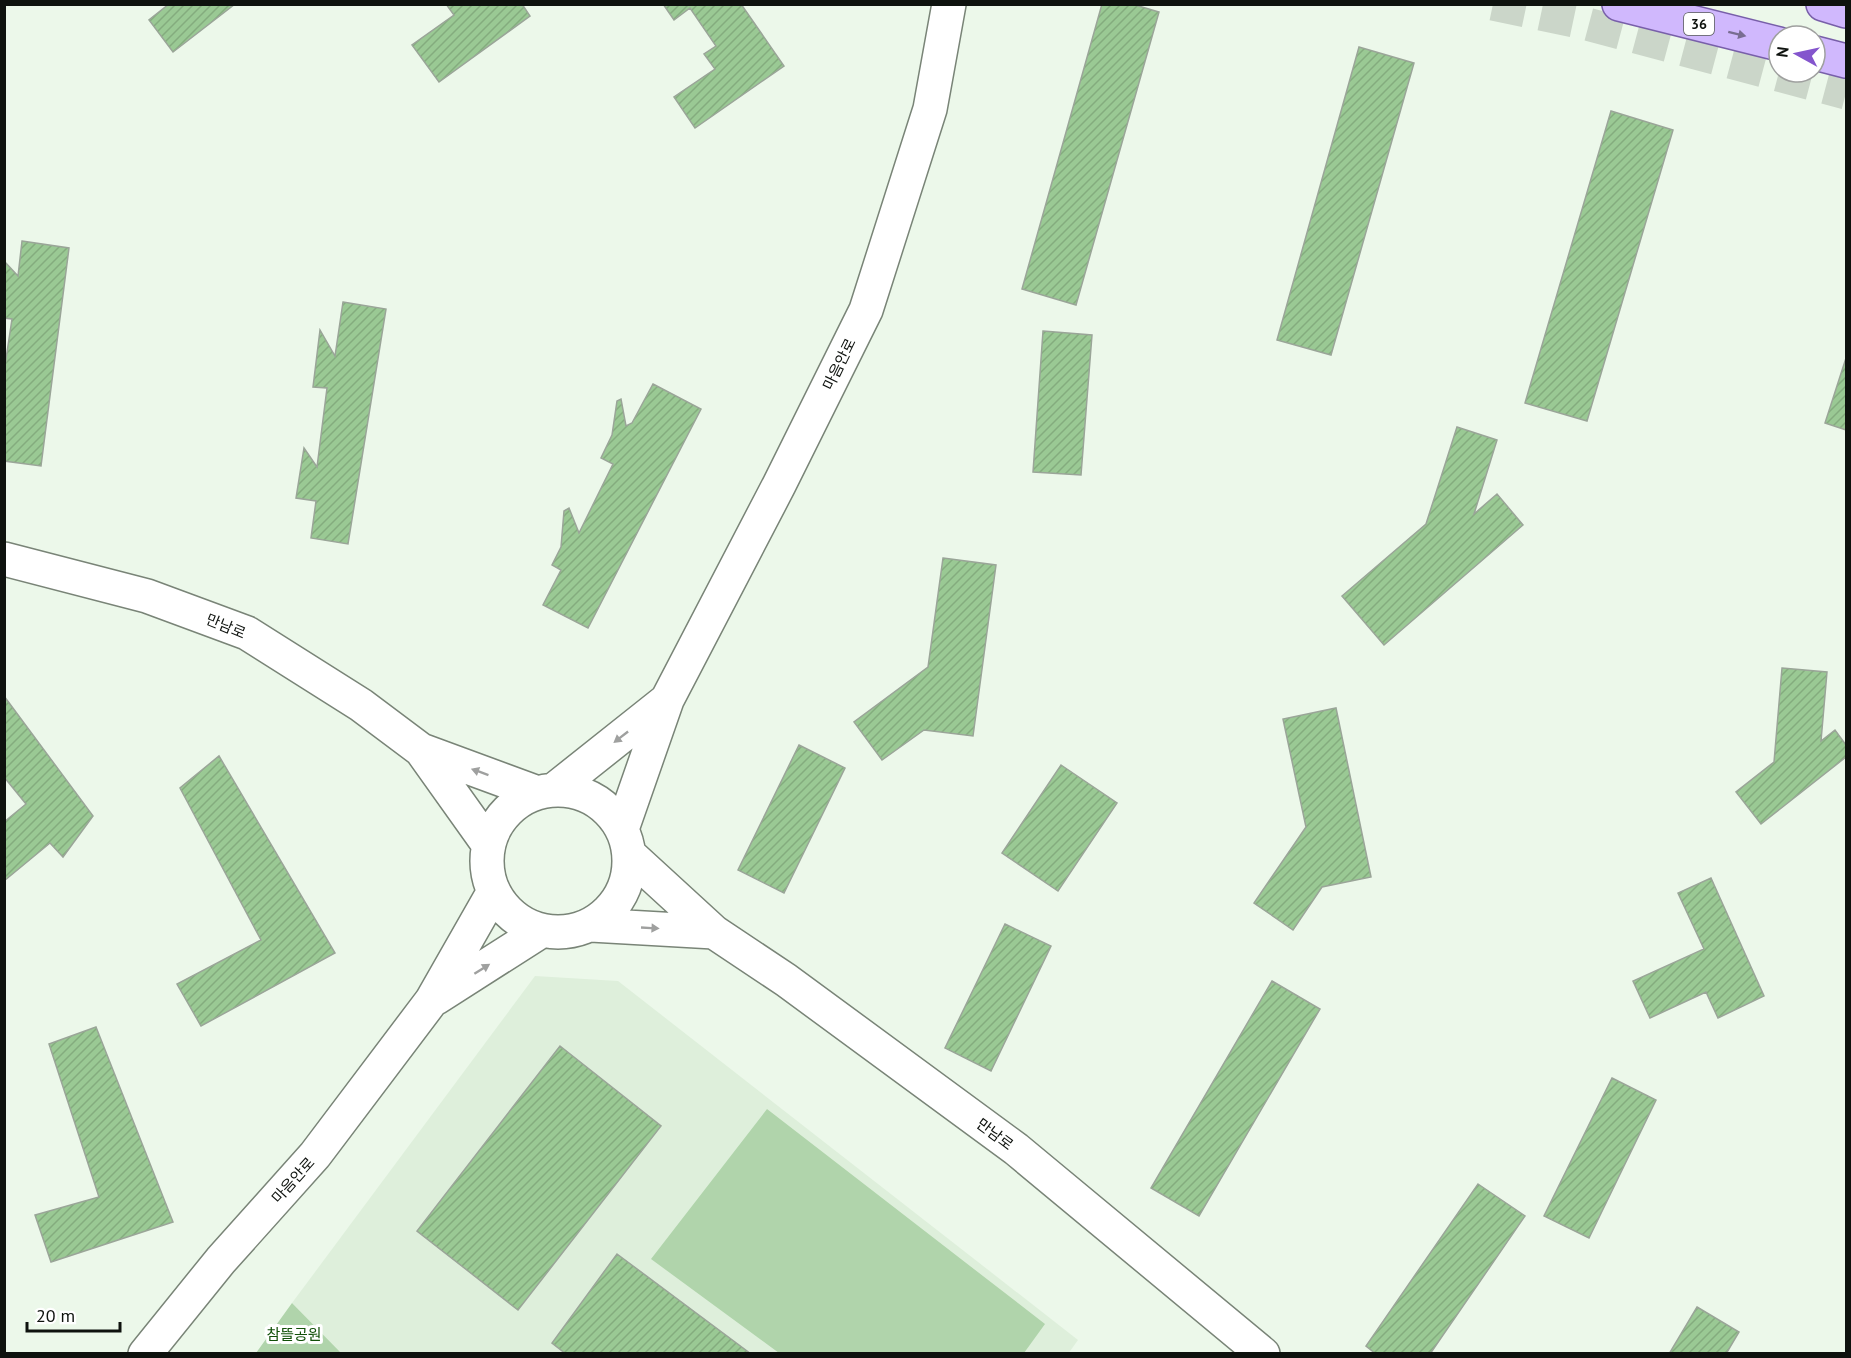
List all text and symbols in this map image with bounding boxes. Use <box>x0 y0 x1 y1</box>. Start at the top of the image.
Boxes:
road number: 36 <box>1684 13 1714 35</box>
north arrow <box>1767 24 1827 84</box>
one-way arrow <box>1728 29 1746 39</box>
text: N <box>1772 45 1793 59</box>
street label: 마음안로 <box>818 335 860 393</box>
street label: 만남로 <box>203 609 249 643</box>
one-way arrow <box>613 730 629 743</box>
one-way arrow <box>471 766 489 776</box>
one-way arrow <box>640 923 659 933</box>
one-way arrow <box>473 963 490 974</box>
street label: 만남로 <box>973 1114 1017 1154</box>
street label: 마음안로 <box>267 1153 319 1207</box>
scale bar <box>27 1295 120 1333</box>
text: 20 m <box>36 1304 75 1327</box>
park label: 참뜰공원 <box>266 1325 322 1344</box>

